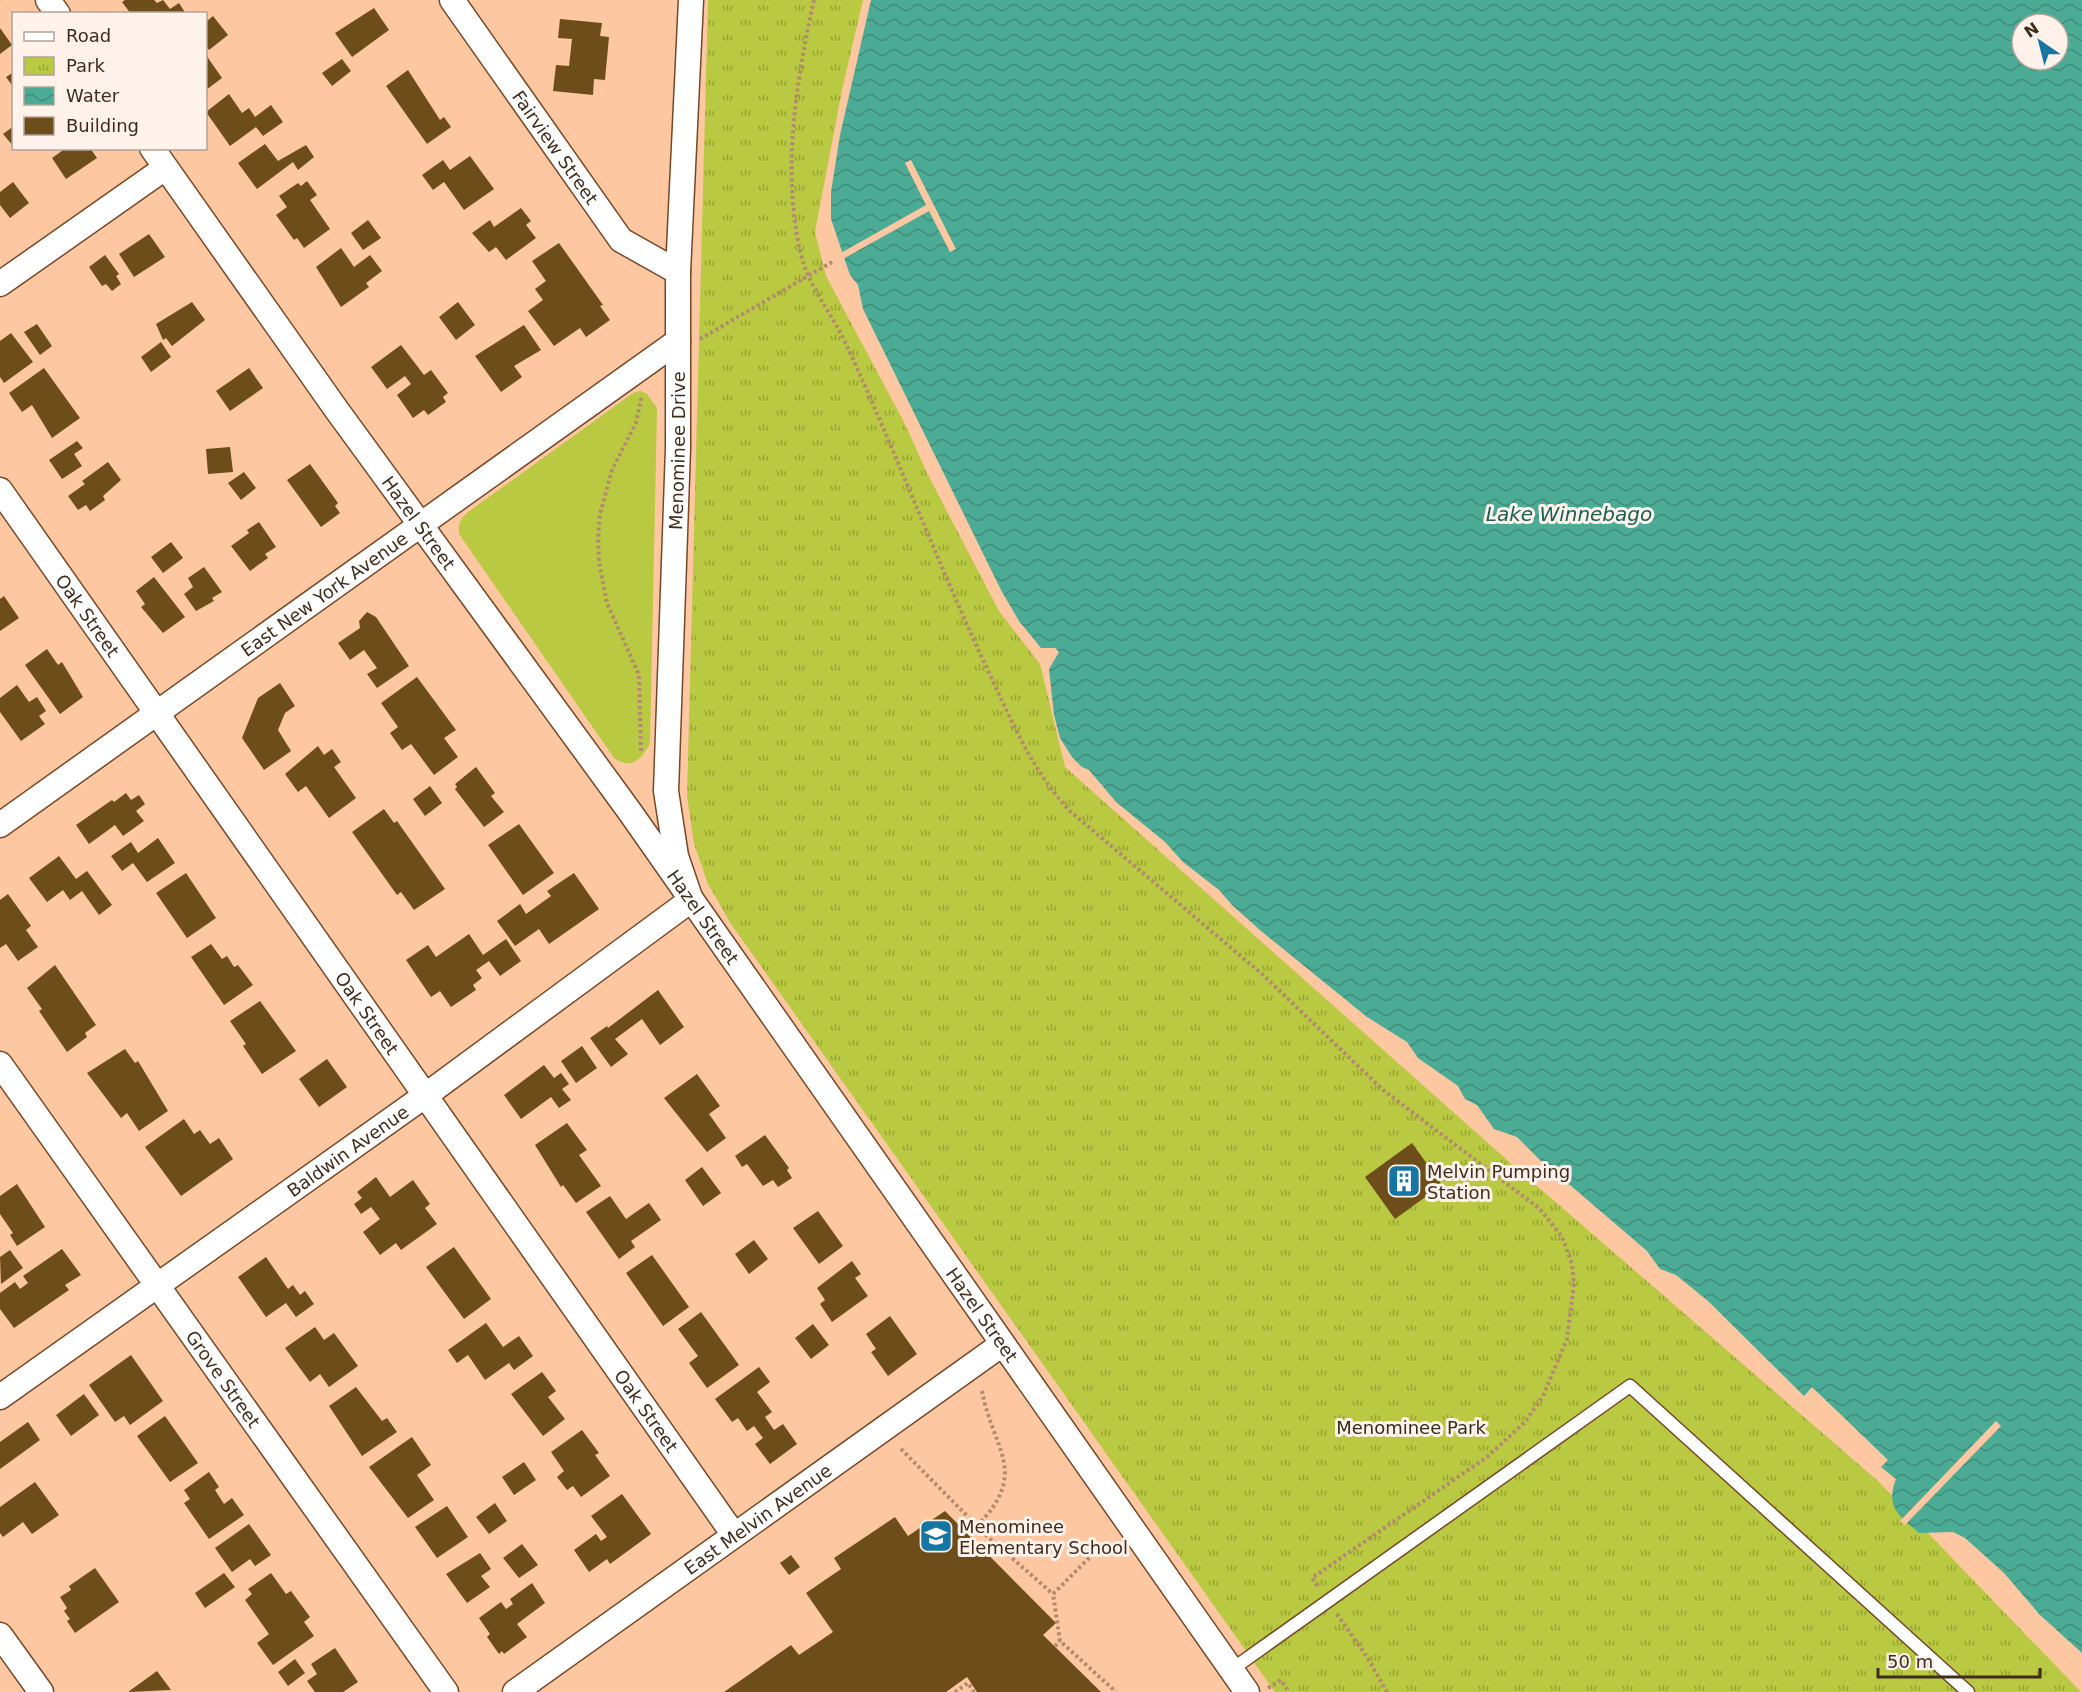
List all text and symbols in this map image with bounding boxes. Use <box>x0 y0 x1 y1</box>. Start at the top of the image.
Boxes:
legend <box>12 12 207 150</box>
north arrow <box>2010 12 2070 72</box>
text: N <box>2021 19 2043 42</box>
text: Road <box>66 25 111 46</box>
text: Park <box>66 55 105 76</box>
text: Water <box>66 85 120 106</box>
street label: Fairview Street <box>508 86 603 208</box>
text: Building <box>66 115 139 136</box>
street label: Menominee Drive <box>665 371 689 530</box>
street label: Hazel Street <box>378 472 460 573</box>
water label: Lake Winnebago <box>1486 502 1652 526</box>
street label: East New York Avenue <box>237 527 411 660</box>
street label: Oak Street <box>52 570 124 661</box>
street label: Hazel Street <box>663 865 744 968</box>
street label: Oak Street <box>331 968 403 1058</box>
street label: Baldwin Avenue <box>283 1101 412 1201</box>
place label: Melvin Pumping Station <box>1427 1161 1570 1203</box>
building icon: Melvin Pumping Station <box>1386 1163 1422 1199</box>
street label: Hazel Street <box>942 1263 1023 1366</box>
street label: Grove Street <box>182 1326 265 1431</box>
street label: Oak Street <box>610 1365 683 1456</box>
park label: Menominee Park <box>1336 1417 1486 1438</box>
street label: East Melvin Avenue <box>680 1459 835 1579</box>
place label: Menominee Elementary School <box>959 1516 1128 1558</box>
school or university icon: Menominee Elementary School <box>918 1518 954 1554</box>
scale bar <box>1878 1641 2040 1679</box>
text: 50 m <box>1887 1651 1933 1672</box>

